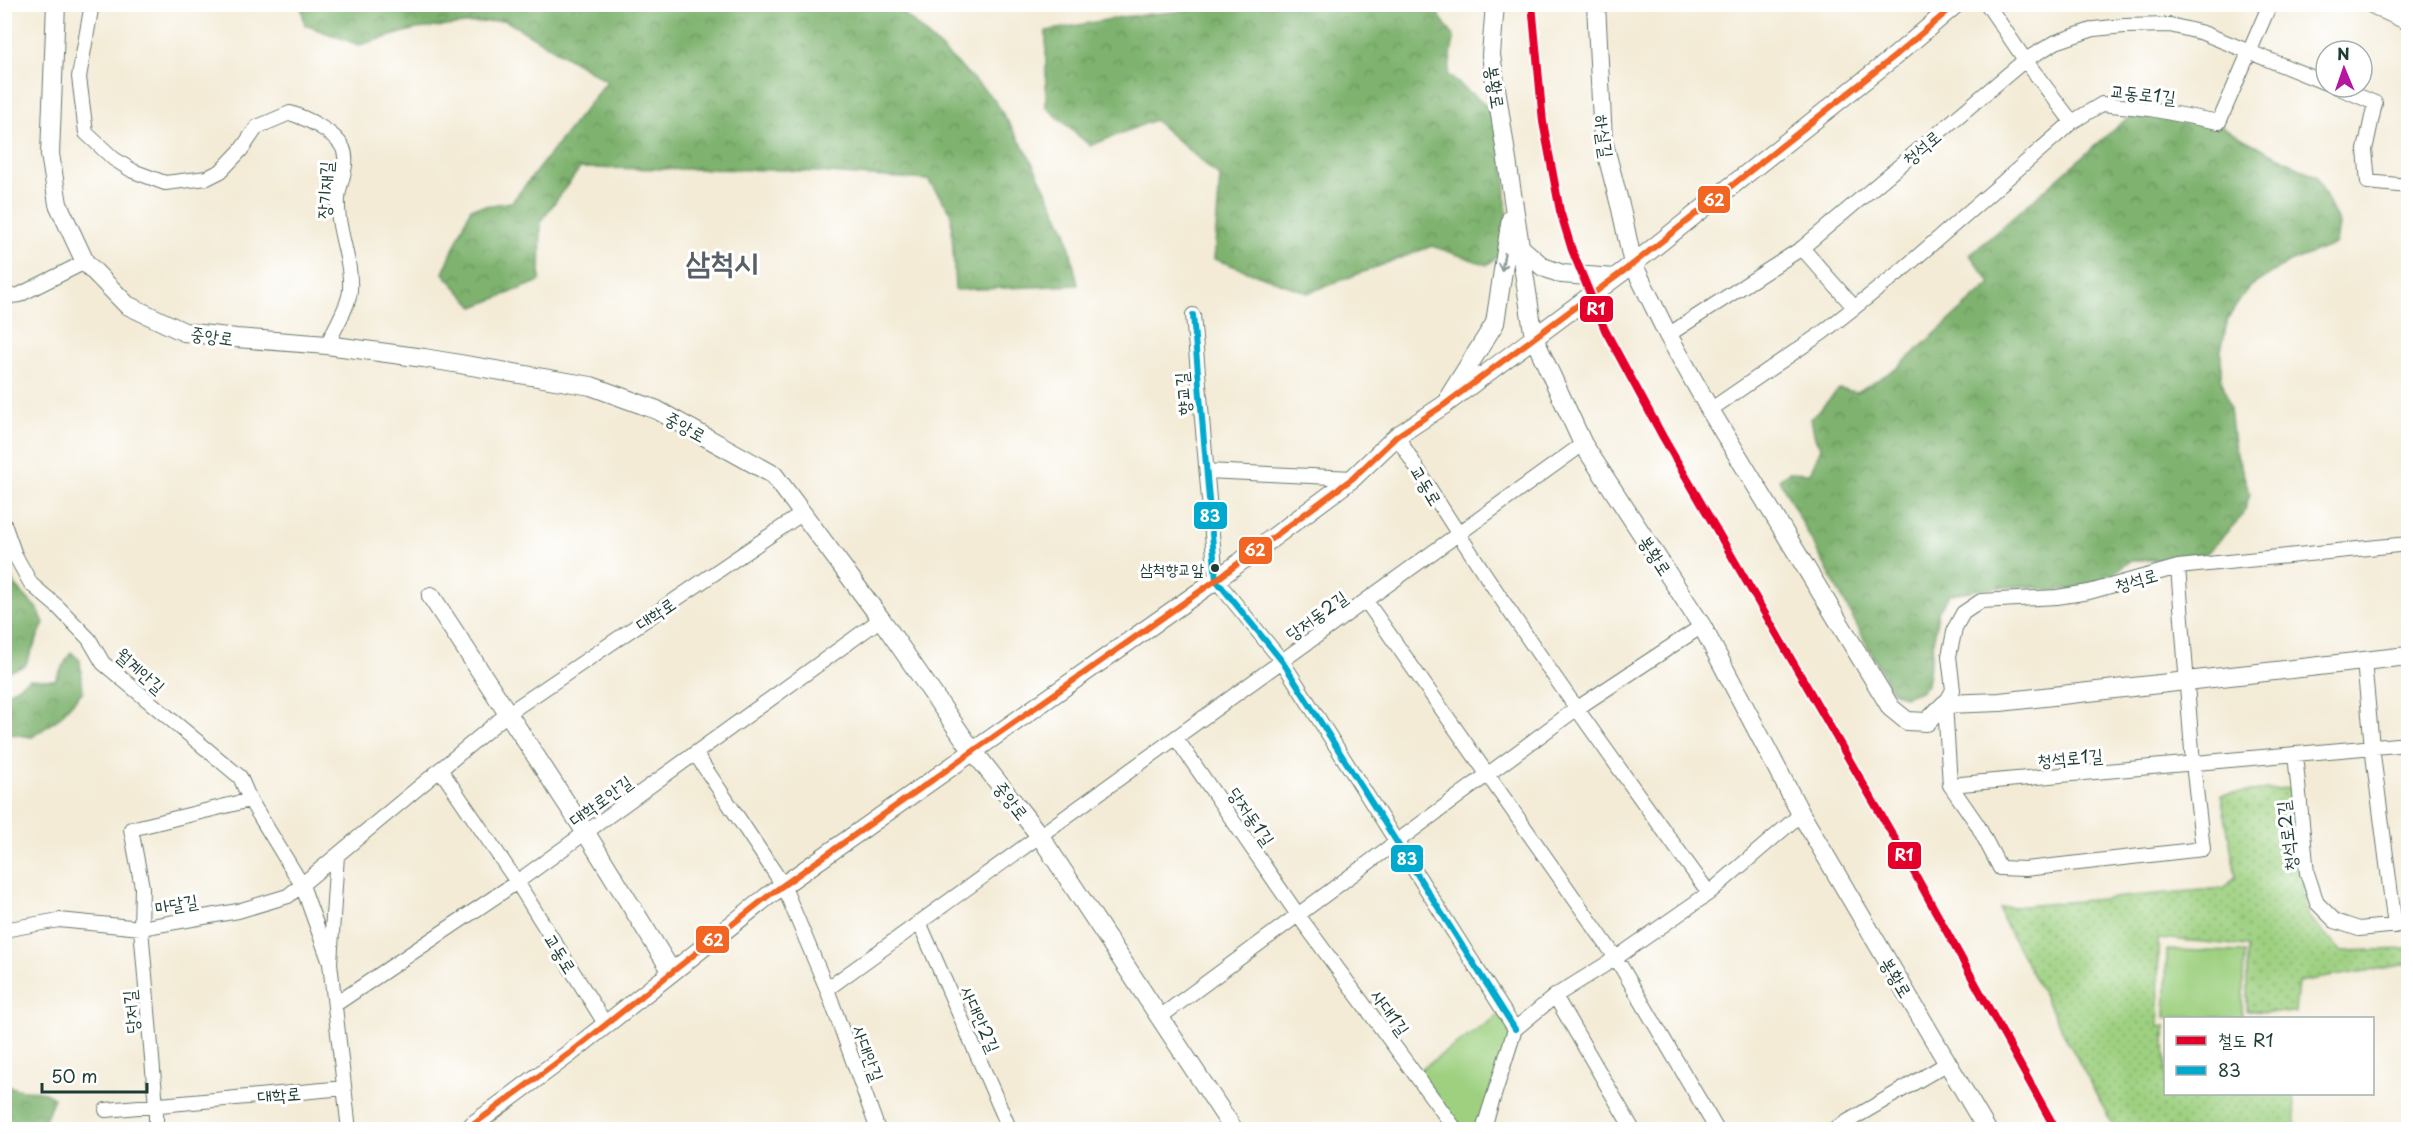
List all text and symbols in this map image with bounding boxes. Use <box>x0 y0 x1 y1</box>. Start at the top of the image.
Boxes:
north arrow <box>2314 39 2374 99</box>
text: N <box>2337 41 2350 65</box>
street label: 봉황로 <box>1479 63 1513 111</box>
street label: 교동로1길 <box>2109 76 2178 110</box>
street label: 하실길 <box>1589 113 1621 160</box>
street label: 청석로 <box>1896 123 1946 171</box>
street label: 장기재길 <box>309 160 339 220</box>
line badge: 62 <box>1697 185 1731 214</box>
text: 62 <box>1703 187 1725 211</box>
district label: 삼척시 <box>686 238 758 283</box>
one-way arrow <box>1497 252 1508 271</box>
line badge: R1 <box>1579 295 1614 323</box>
text: R1 <box>1587 296 1606 320</box>
street label: 중앙로 <box>189 319 235 351</box>
street label: 향교길 <box>1167 371 1197 417</box>
street label: 중앙로 <box>660 404 712 448</box>
street label: 교동로 <box>1404 459 1450 511</box>
line badge: 83 <box>1193 501 1228 530</box>
text: 83 <box>1200 503 1220 527</box>
street label: 봉황로 <box>1633 529 1679 581</box>
line badge: 62 <box>1238 536 1273 565</box>
text: 62 <box>1244 537 1266 561</box>
place label: 삼척향교앞 <box>1140 556 1204 580</box>
street label: 청석로 <box>2111 560 2161 598</box>
marker: 삼척향교앞 <box>1209 562 1221 574</box>
street label: 당저동2길 <box>1279 583 1353 647</box>
street label: 대학로 <box>629 590 681 636</box>
street label: 월계안길 <box>110 641 172 700</box>
street label: 청석로1길 <box>2036 741 2105 773</box>
street label: 대학로안길 <box>563 767 638 832</box>
street label: 중앙로 <box>988 775 1036 825</box>
street label: 당저동1길 <box>1222 781 1282 851</box>
street label: 청석로2길 <box>2268 799 2304 873</box>
line badge: R1 <box>1887 841 1922 870</box>
text: R1 <box>1895 842 1914 866</box>
line badge: 83 <box>1390 844 1424 873</box>
text: 83 <box>1397 846 1417 870</box>
street label: 마달길 <box>152 886 200 920</box>
line badge: 62 <box>695 925 730 954</box>
street label: 교동로 <box>538 927 584 979</box>
text: 62 <box>702 927 724 951</box>
street label: 봉황로 <box>1874 951 1920 1003</box>
street label: 사대안2길 <box>954 981 1008 1057</box>
street label: 사대1길 <box>1365 983 1417 1041</box>
street label: 당저길 <box>115 989 145 1035</box>
legend <box>2164 1017 2374 1095</box>
street label: 사대안길 <box>846 1021 892 1085</box>
text: 철도 R1 <box>2218 1026 2274 1053</box>
scale bar <box>42 1056 147 1094</box>
text: 83 <box>2218 1056 2241 1083</box>
text: 50 m <box>51 1062 98 1089</box>
street label: 대학로 <box>256 1079 302 1109</box>

